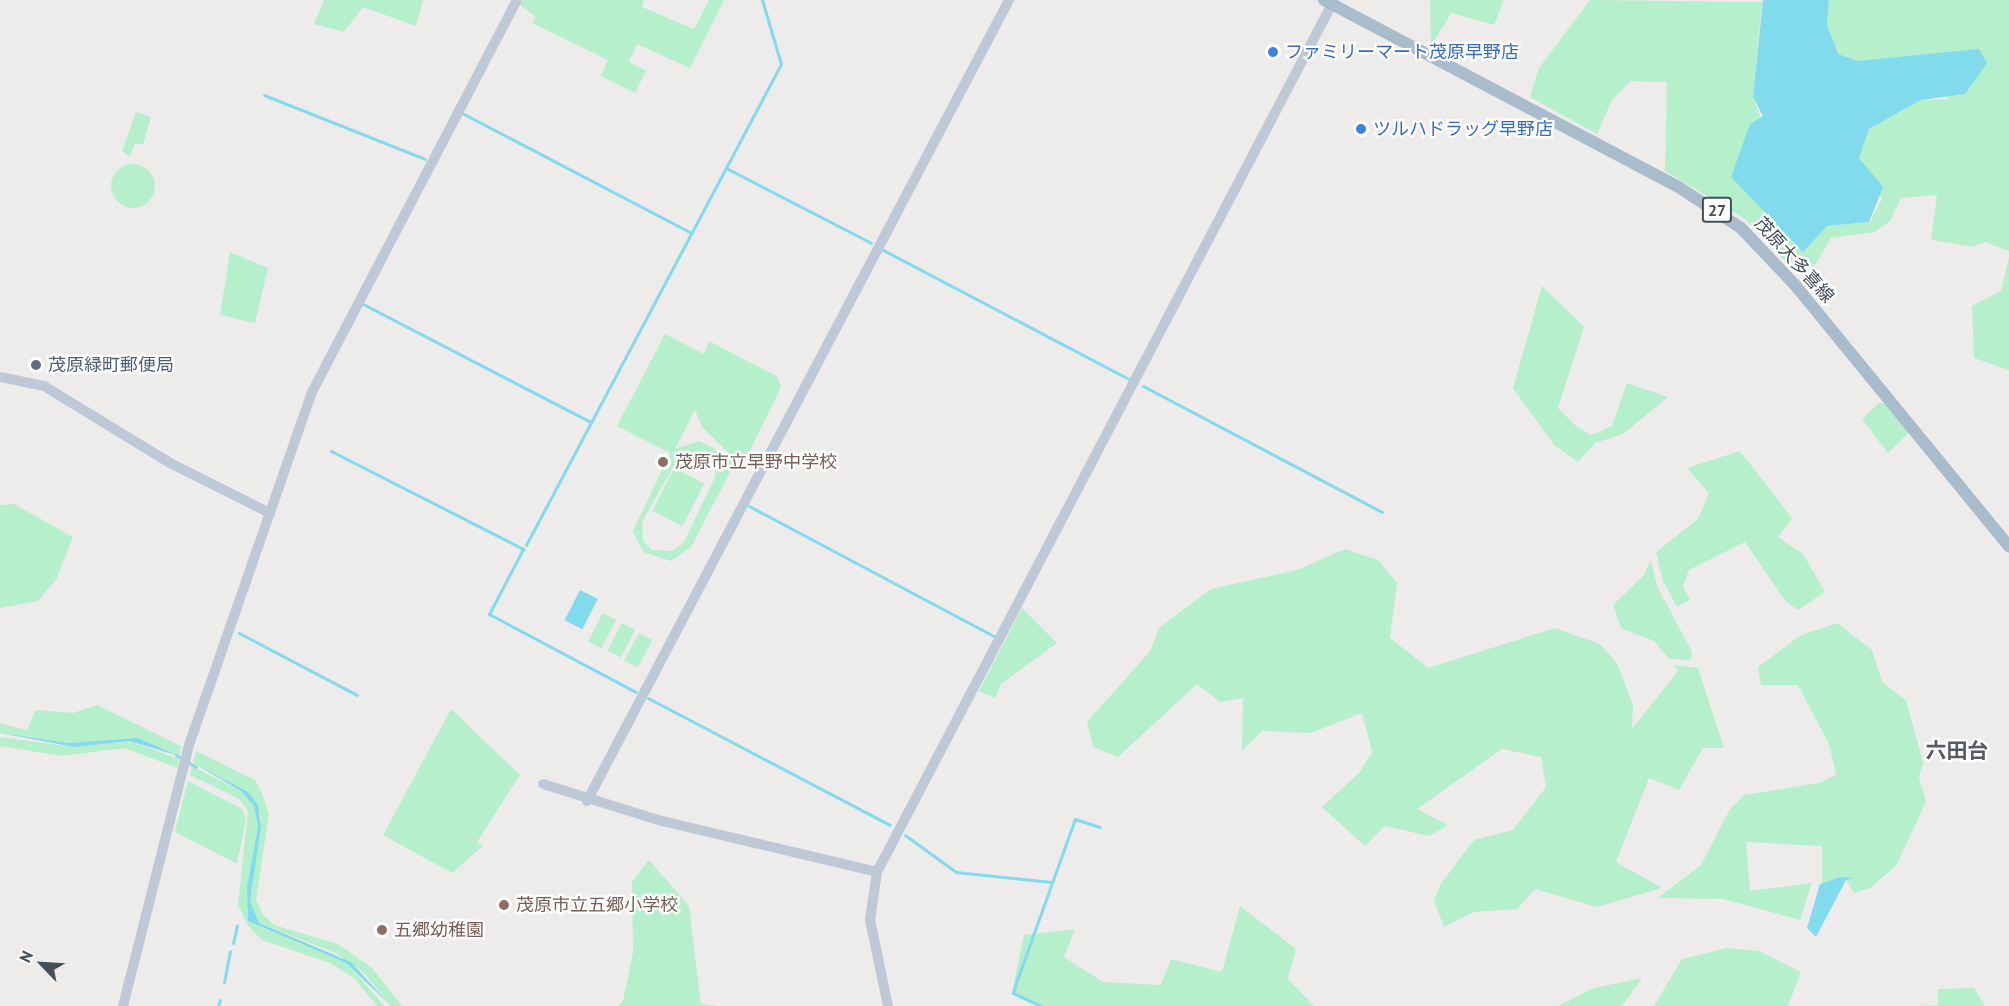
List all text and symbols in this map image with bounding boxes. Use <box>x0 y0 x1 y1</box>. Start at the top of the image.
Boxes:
place label: ファミリーマート茂原早野店 <box>1285 41 1519 63</box>
marker: ファミリーマート茂原早野店 <box>1266 45 1280 59</box>
place label: ツルハドラッグ早野店 <box>1373 118 1553 140</box>
marker: ツルハドラッグ早野店 <box>1354 122 1368 136</box>
road number: 27 <box>1700 197 1734 223</box>
street label: 茂原大多喜線 <box>1750 213 1838 307</box>
place label: 茂原緑町郵便局 <box>48 354 174 376</box>
marker: 茂原緑町郵便局 <box>29 358 43 372</box>
place label: 茂原市立早野中学校 <box>675 451 837 473</box>
marker: 茂原市立早野中学校 <box>656 455 670 469</box>
district label: 六田台 <box>1926 738 1988 764</box>
place label: 茂原市立五郷小学校 <box>516 894 678 916</box>
marker: 茂原市立五郷小学校 <box>497 898 511 912</box>
place label: 五郷幼稚園 <box>394 919 484 941</box>
marker: 五郷幼稚園 <box>375 923 389 937</box>
north arrow <box>12 934 72 994</box>
text: N <box>14 947 37 965</box>

